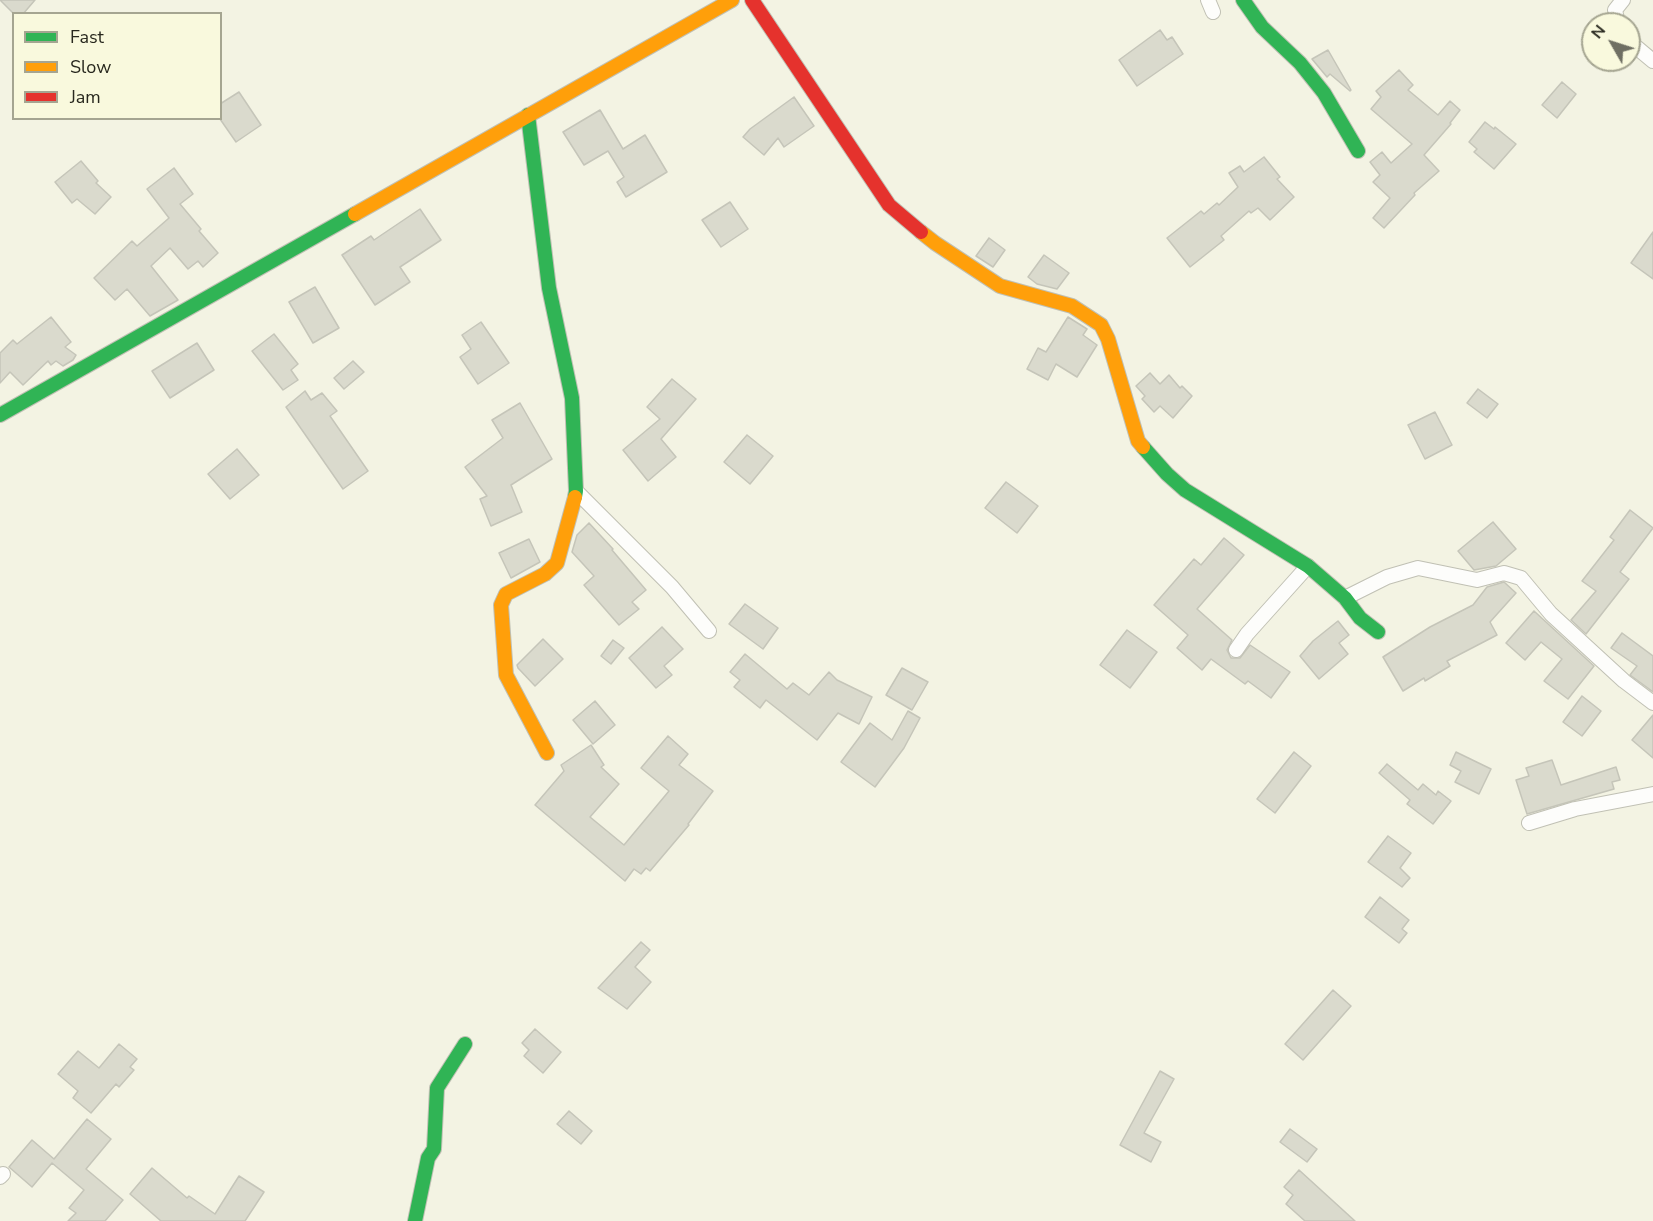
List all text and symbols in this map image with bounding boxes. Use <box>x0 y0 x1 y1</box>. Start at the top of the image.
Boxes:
legend <box>12 12 222 120</box>
north arrow <box>1581 12 1641 72</box>
text: N <box>1586 20 1611 44</box>
text: Fast <box>70 25 104 49</box>
text: Slow <box>70 55 111 79</box>
text: Jam <box>70 85 101 109</box>

